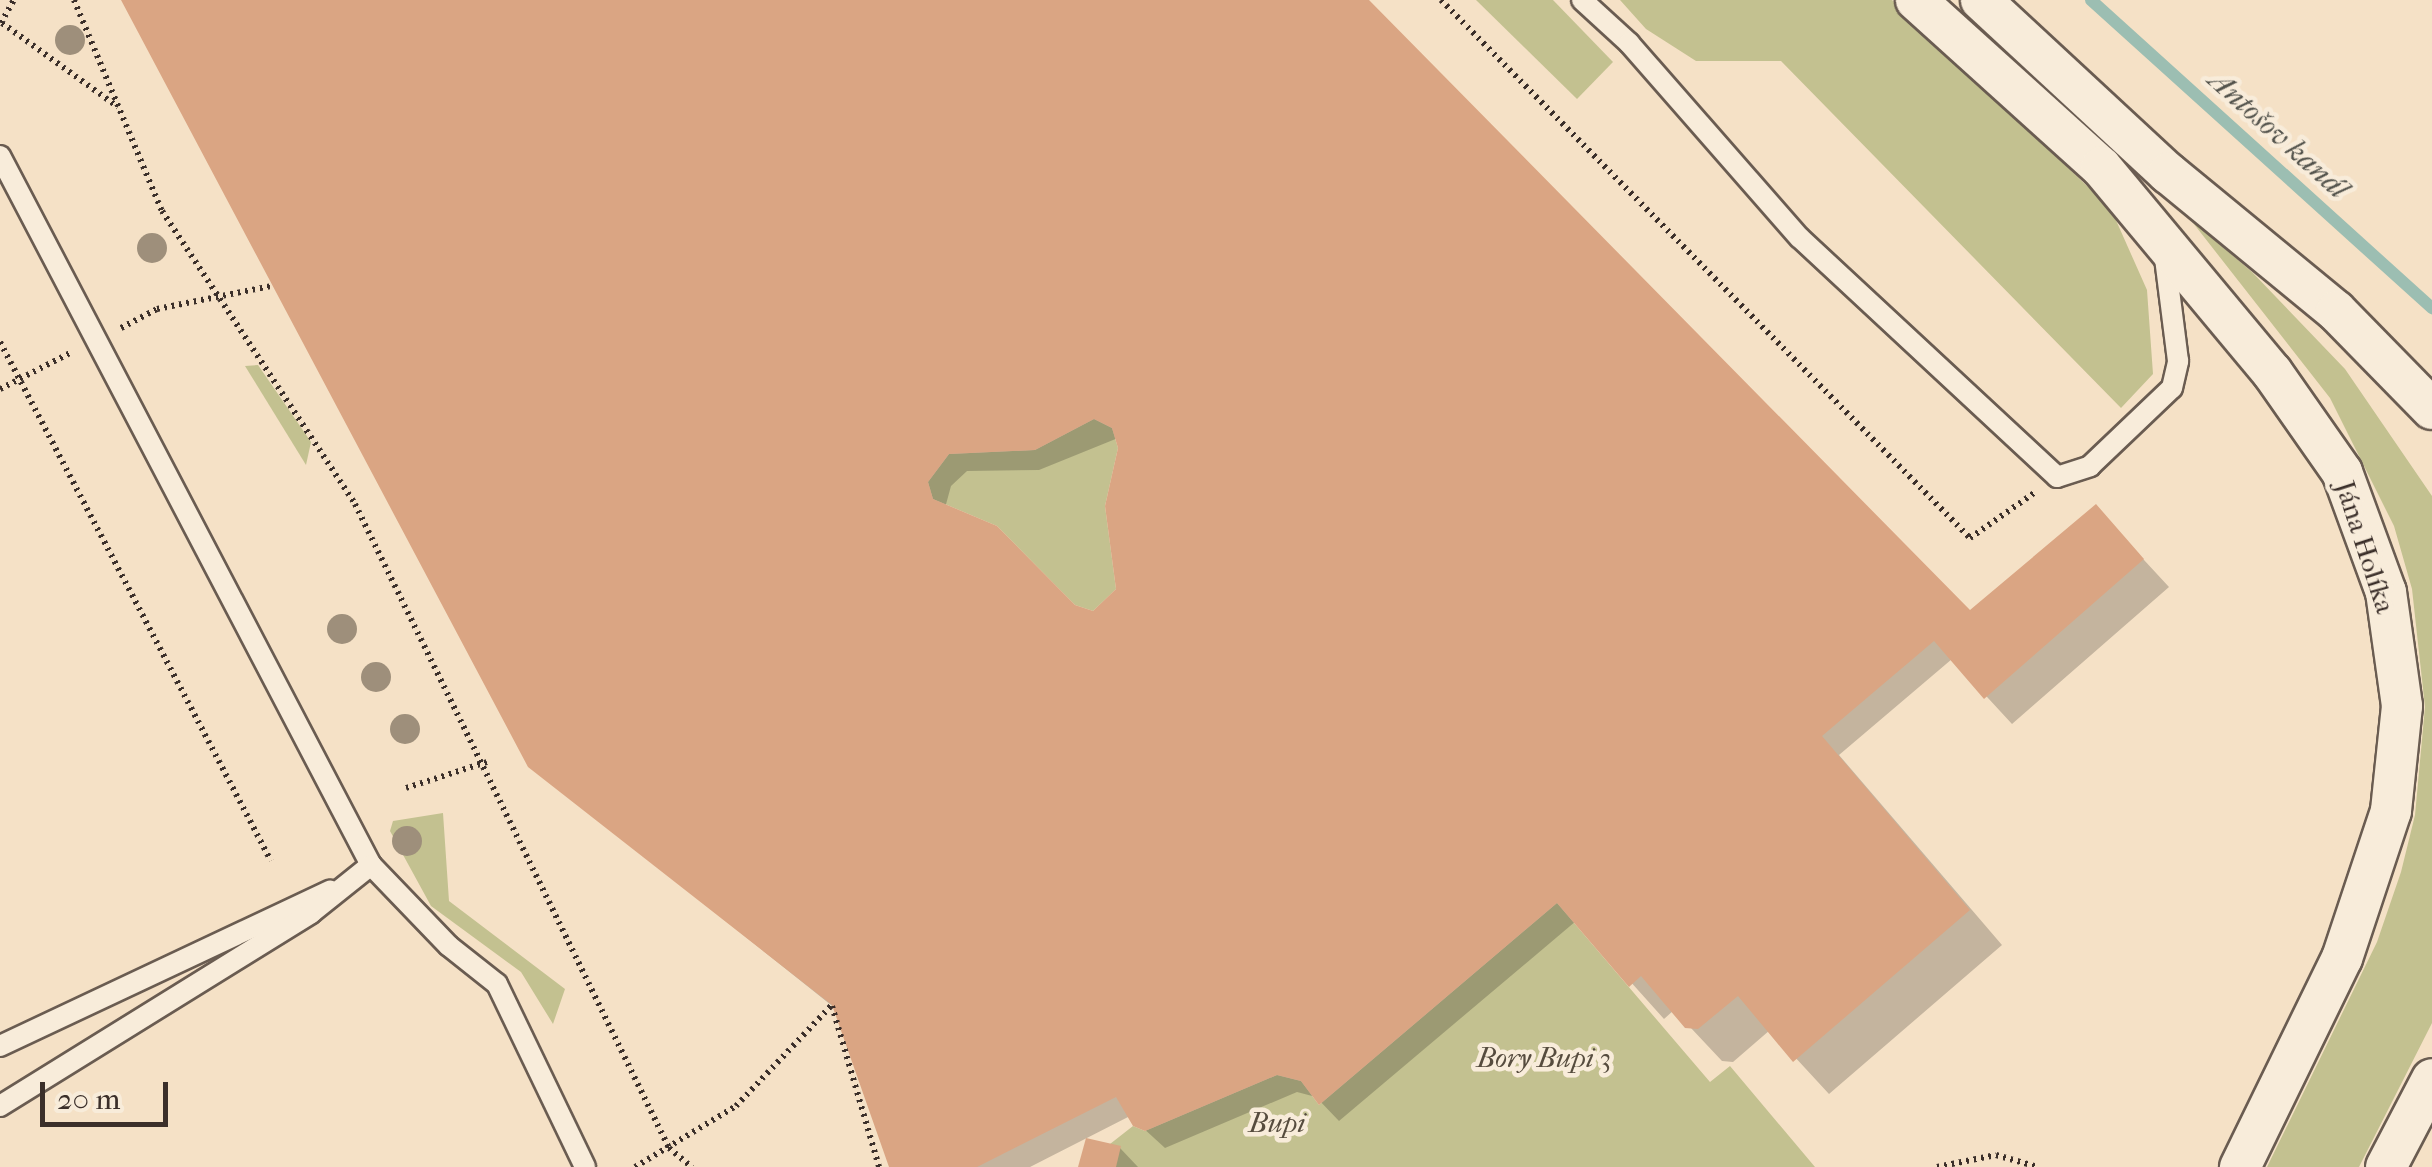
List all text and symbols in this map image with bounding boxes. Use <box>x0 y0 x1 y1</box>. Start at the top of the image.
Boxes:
water label: Antošov kanál <box>2201 63 2355 207</box>
street label: Jána Holíka <box>2328 477 2402 617</box>
park label: Bory Bupi 3 <box>1477 1041 1611 1075</box>
scale bar <box>45 1062 172 1124</box>
text: 20 m <box>57 1082 120 1117</box>
park label: Bupi <box>1249 1106 1305 1140</box>

